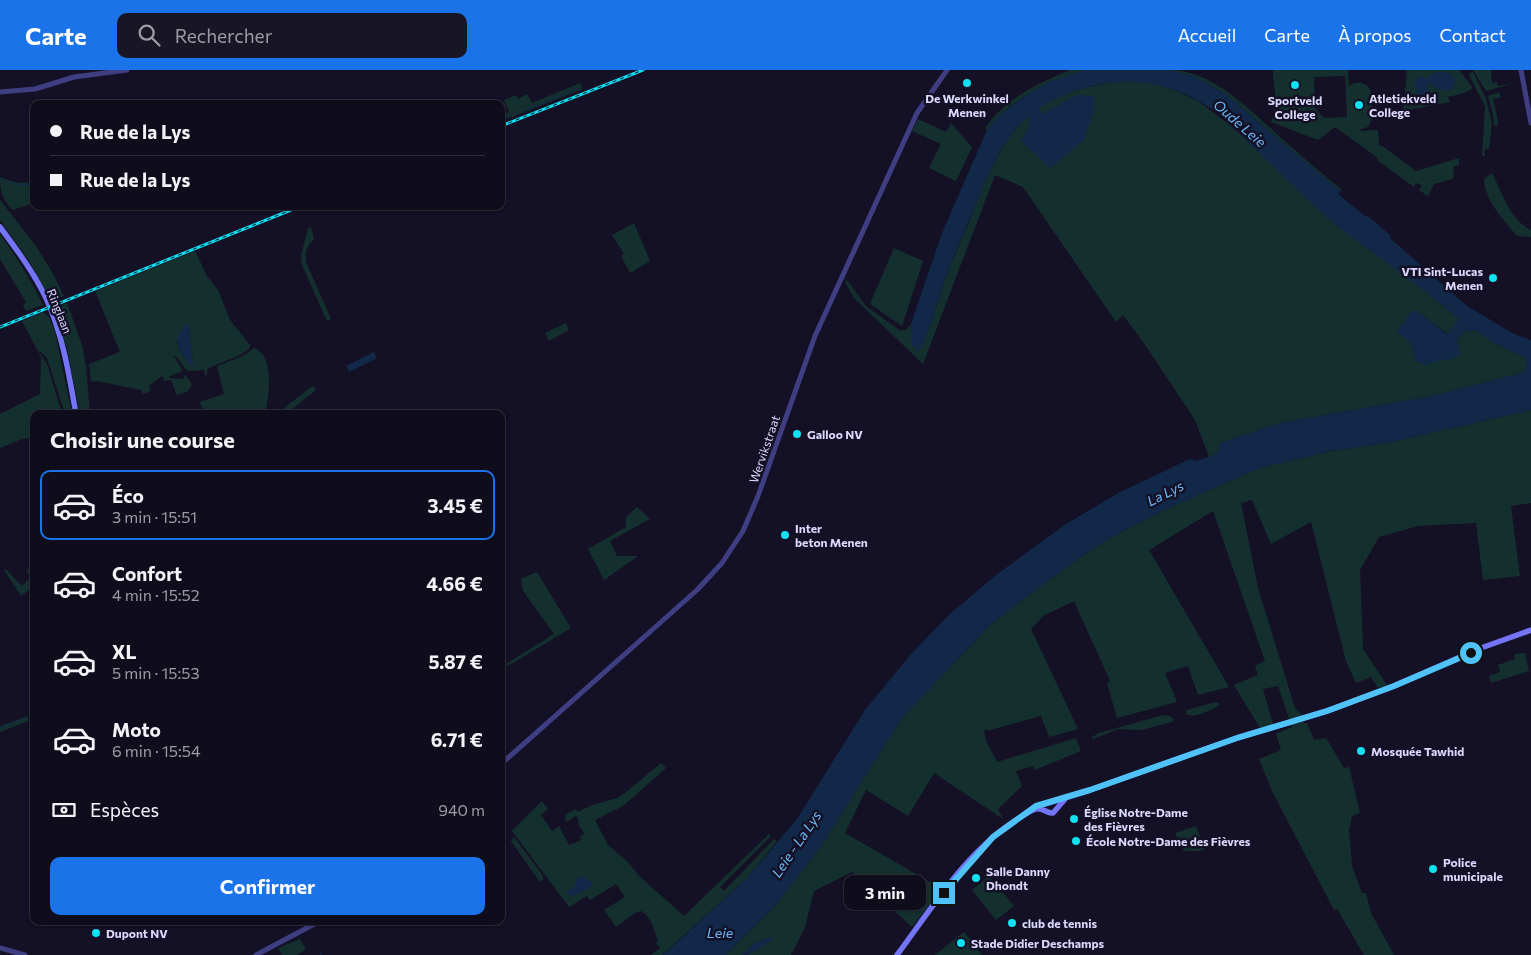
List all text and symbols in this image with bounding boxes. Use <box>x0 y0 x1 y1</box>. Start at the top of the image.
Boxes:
search box <box>117 13 467 58</box>
text: Carte <box>25 21 87 50</box>
icon: search <box>135 21 163 49</box>
text: Rechercher <box>175 24 272 47</box>
text: Accueil <box>1178 24 1236 46</box>
text: Carte <box>1264 24 1310 46</box>
text: À propos <box>1338 24 1412 46</box>
text: Contact <box>1440 24 1506 46</box>
marker: De Werkwinkel Menen <box>961 77 973 89</box>
marker: Sportveld College <box>1289 79 1301 91</box>
place label: De Werkwinkel Menen <box>925 91 1009 119</box>
place label: Atletiekveld College <box>1369 91 1436 119</box>
place label: Sportveld College <box>1268 93 1322 121</box>
water label: Oude Leie <box>1210 96 1270 151</box>
marker: Atletiekveld College <box>1353 99 1365 111</box>
text: Rue de la Lys <box>80 120 190 143</box>
text: Rue de la Lys <box>80 168 190 191</box>
place label: VTI Sint-Lucas Menen <box>1401 264 1483 292</box>
marker: VTI Sint-Lucas Menen <box>1487 272 1499 284</box>
street label: Ringlaan <box>45 287 75 335</box>
street label: Wervikstraat <box>746 413 782 485</box>
text: Choisir une course <box>50 426 235 453</box>
place label: Galloo NV <box>807 427 863 441</box>
marker: Galloo NV <box>791 428 803 440</box>
water label: La Lys <box>1144 477 1186 509</box>
icon: car <box>52 483 97 528</box>
text: Éco <box>112 484 144 507</box>
text: 3.45 € <box>428 494 483 517</box>
text: 3 min · 15:51 <box>112 507 197 526</box>
place label: Inter beton Menen <box>795 521 868 549</box>
marker: Inter beton Menen <box>779 529 791 541</box>
icon: car <box>52 561 97 606</box>
text: Confort <box>112 562 182 585</box>
text: 4.66 € <box>426 572 483 595</box>
text: 4 min · 15:52 <box>112 585 200 604</box>
icon: car <box>52 639 97 684</box>
text: XL <box>112 640 137 663</box>
route start <box>1460 642 1482 664</box>
text: 5.87 € <box>428 650 483 673</box>
text: 5 min · 15:53 <box>112 663 200 682</box>
icon: car <box>52 717 97 762</box>
text: Moto <box>112 718 161 741</box>
text: 6.71 € <box>431 728 483 751</box>
text: 6 min · 15:54 <box>112 741 201 760</box>
place label: Mosquée Tawhid <box>1371 744 1464 758</box>
marker: Mosquée Tawhid <box>1355 745 1367 757</box>
icon: cash <box>50 796 78 824</box>
text: Espèces <box>90 798 159 821</box>
text: 940 m <box>438 800 485 819</box>
place label: Église Notre-Dame des Fièvres <box>1084 805 1188 833</box>
water label: Leie - La Lys <box>768 807 824 881</box>
marker: Église Notre-Dame des Fièvres <box>1068 813 1080 825</box>
place label: École Notre-Dame des Fièvres <box>1086 834 1251 848</box>
marker: École Notre-Dame des Fièvres <box>1070 835 1082 847</box>
place label: Police municipale <box>1443 855 1503 883</box>
button: Confirmer <box>50 857 485 915</box>
marker: Police municipale <box>1427 863 1439 875</box>
place label: Salle Danny Dhondt <box>986 864 1051 892</box>
marker: Salle Danny Dhondt <box>970 872 982 884</box>
callout: 3 min <box>844 876 926 910</box>
route end <box>933 882 955 904</box>
text: 3 min <box>865 883 905 902</box>
place label: club de tennis <box>1022 916 1098 930</box>
marker: club de tennis <box>1006 917 1018 929</box>
water label: Leie <box>707 924 734 941</box>
place label: Dupont NV <box>106 926 168 940</box>
marker: Dupont NV <box>90 927 102 939</box>
place label: Stade Didier Deschamps <box>971 936 1104 950</box>
marker: Stade Didier Deschamps <box>955 937 967 949</box>

